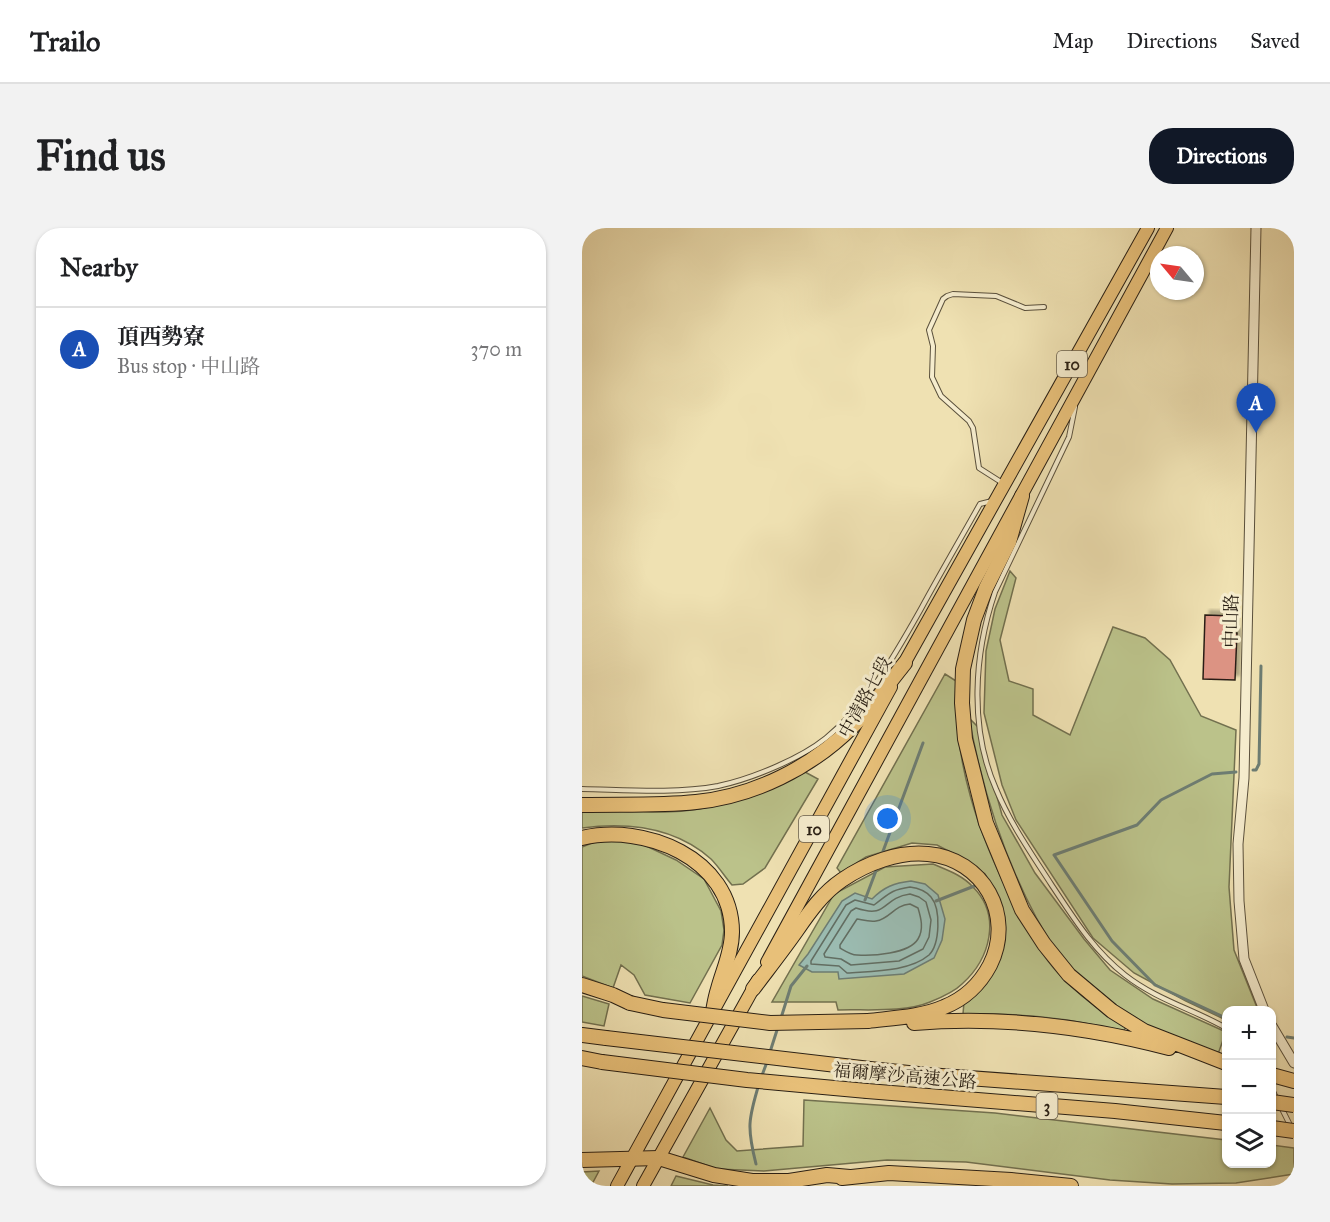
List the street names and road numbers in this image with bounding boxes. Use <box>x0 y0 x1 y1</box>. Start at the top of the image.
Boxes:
road number: 10 <box>1057 351 1087 377</box>
street label: 中山路 <box>1220 594 1242 648</box>
street label: 中清路七段 <box>834 652 896 742</box>
road number: 10 <box>799 816 829 842</box>
street label: 福爾摩沙高速公路 <box>832 1059 978 1093</box>
road number: 3 <box>1036 1093 1058 1119</box>

